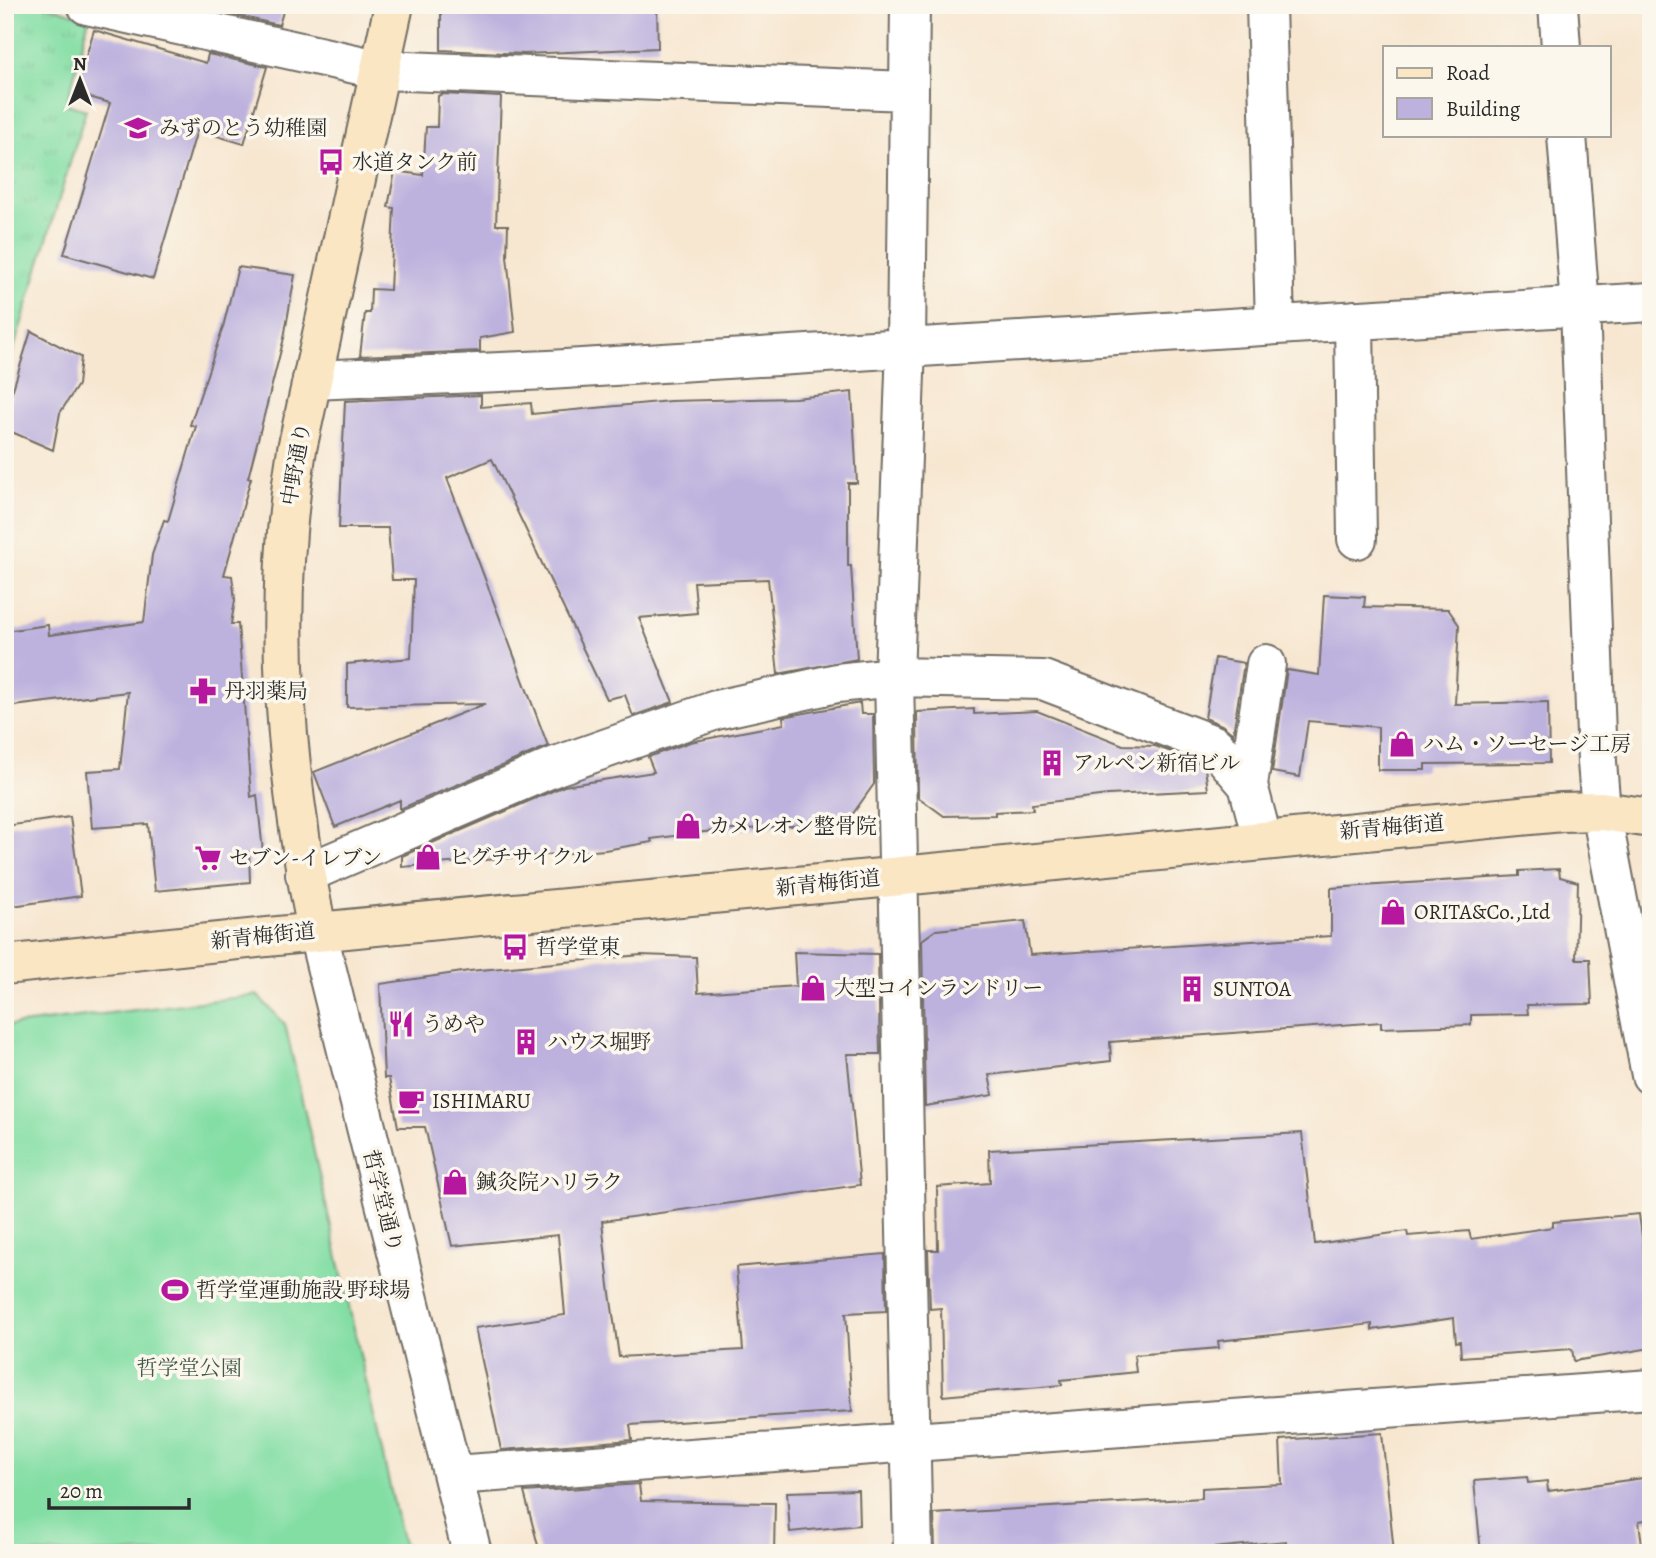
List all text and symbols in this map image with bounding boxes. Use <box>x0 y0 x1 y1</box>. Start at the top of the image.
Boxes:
north arrow <box>46 46 116 116</box>
legend <box>1383 46 1610 136</box>
text: N <box>73 51 87 77</box>
text: Road <box>1446 59 1490 87</box>
text: Building <box>1446 95 1521 123</box>
school or university icon: みずのとう幼稚園 <box>123 113 153 143</box>
place label: みずのとう幼稚園 <box>159 114 327 142</box>
bus stop icon: 水道タンク前 <box>316 147 346 177</box>
place label: 水道タンク前 <box>352 148 478 176</box>
street label: 中野通り <box>275 420 317 508</box>
pharmacy icon: 丹羽薬局 <box>188 676 218 706</box>
place label: 丹羽薬局 <box>224 677 308 705</box>
shop icon: ハム・ソーセージ工房 <box>1387 729 1417 759</box>
place label: ハム・ソーセージ工房 <box>1423 730 1631 758</box>
building icon: アルペン新宿ビル <box>1037 748 1067 778</box>
place label: アルペン新宿ビル <box>1073 749 1240 777</box>
street label: 新青梅街道 <box>1338 808 1446 846</box>
shop icon: カメレオン整骨院 <box>673 811 703 841</box>
place label: カメレオン整骨院 <box>709 812 877 840</box>
shop icon: ヒグチサイクル <box>413 842 443 872</box>
supermarket icon: セブン-イレブン <box>193 843 223 873</box>
place label: ヒグチサイクル <box>449 843 593 871</box>
place label: セブン-イレブン <box>229 844 382 872</box>
street label: 新青梅街道 <box>774 864 882 902</box>
shop icon: ORITA&Co.,Ltd <box>1378 897 1408 927</box>
place label: ORITA&Co.,Ltd <box>1414 898 1551 926</box>
street label: 新青梅街道 <box>209 917 317 955</box>
bus stop icon: 哲学堂東 <box>500 932 530 962</box>
place label: 哲学堂東 <box>536 933 620 961</box>
shop icon: 大型コインランドリー <box>798 973 828 1003</box>
place label: 大型コインランドリー <box>834 974 1043 1002</box>
building icon: SUNTOA <box>1177 974 1207 1004</box>
place label: SUNTOA <box>1213 975 1292 1003</box>
restaurant icon: うめや <box>386 1009 416 1039</box>
place label: うめや <box>422 1010 485 1038</box>
building icon: ハウス堀野 <box>511 1027 541 1057</box>
place label: ハウス堀野 <box>547 1028 651 1056</box>
cafe icon: ISHIMARU <box>396 1086 426 1116</box>
place label: ISHIMARU <box>432 1087 531 1115</box>
street label: 哲学堂通り <box>357 1147 409 1255</box>
shop icon: 鍼灸院ハリラク <box>440 1167 470 1197</box>
place label: 鍼灸院ハリラク <box>476 1168 623 1196</box>
sports icon: 哲学堂運動施設 野球場 <box>160 1275 190 1305</box>
place label: 哲学堂運動施設 野球場 <box>196 1276 410 1304</box>
park label: 哲学堂公園 <box>137 1354 242 1382</box>
scale bar <box>49 1467 189 1511</box>
text: 20 m <box>60 1477 103 1505</box>

